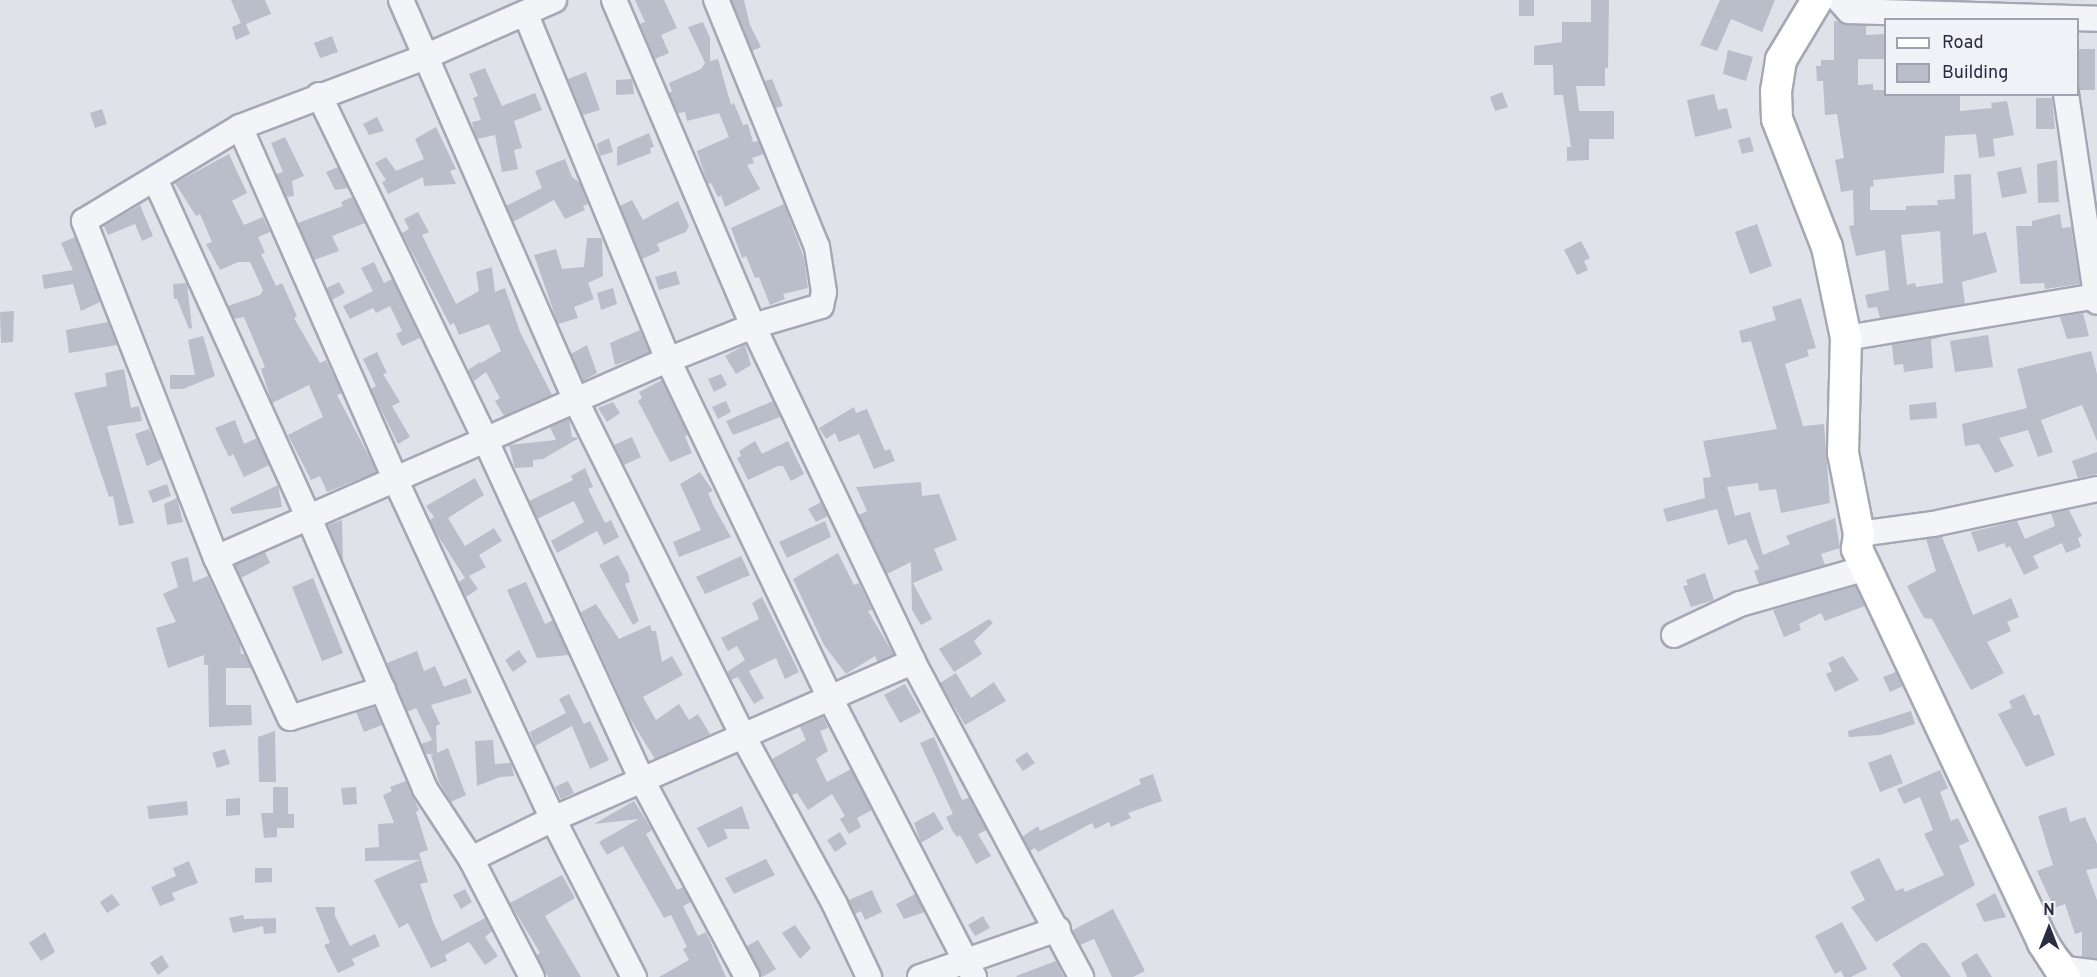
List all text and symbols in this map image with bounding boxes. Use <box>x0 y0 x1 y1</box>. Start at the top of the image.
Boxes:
legend <box>1884 18 2079 96</box>
text: Road <box>1942 32 1984 55</box>
text: Building <box>1942 62 2008 85</box>
north arrow <box>2019 899 2079 959</box>
text: N <box>2043 901 2055 921</box>

